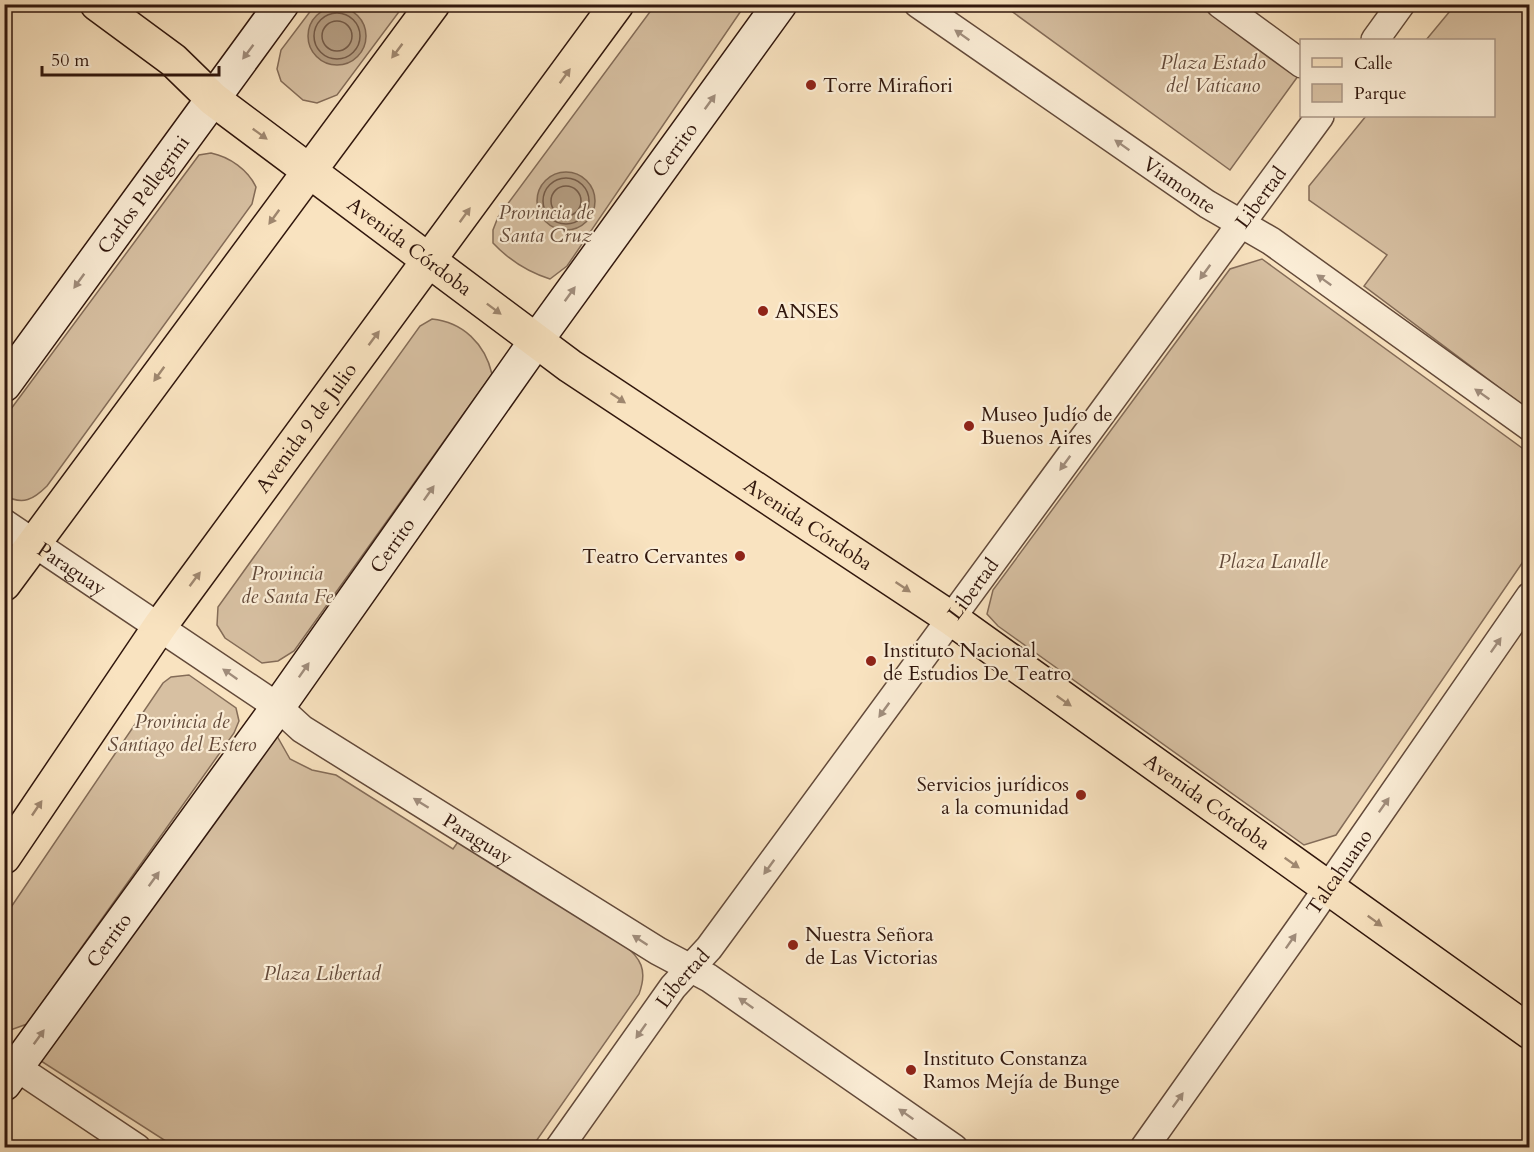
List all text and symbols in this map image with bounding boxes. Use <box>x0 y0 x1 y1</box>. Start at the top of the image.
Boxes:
one-way arrow <box>953 29 970 40</box>
scale bar <box>42 39 219 77</box>
legend <box>1300 39 1495 117</box>
one-way arrow <box>242 43 254 59</box>
one-way arrow <box>392 44 404 59</box>
text: 50 m <box>51 48 90 73</box>
park label: Plaza Estado del Vaticano <box>1160 49 1266 99</box>
text: Calle <box>1354 51 1393 76</box>
one-way arrow <box>559 69 571 85</box>
place label: Torre Mirafiori <box>823 72 953 99</box>
marker: Torre Mirafiori <box>804 78 818 92</box>
text: Parque <box>1354 81 1407 106</box>
one-way arrow <box>704 94 716 110</box>
street label: Cerrito <box>645 117 704 183</box>
one-way arrow <box>251 128 267 140</box>
street label: Carlos Pellegrini <box>91 129 196 259</box>
one-way arrow <box>1114 140 1130 151</box>
street label: Viamonte <box>1137 150 1221 220</box>
street label: Libertad <box>1229 160 1292 233</box>
street label: Avenida Córdoba <box>342 191 478 302</box>
park label: Provincia de Santa Cruz <box>499 199 594 249</box>
one-way arrow <box>459 207 471 223</box>
one-way arrow <box>269 210 281 225</box>
one-way arrow <box>1200 265 1212 280</box>
one-way arrow <box>74 273 86 288</box>
one-way arrow <box>1316 274 1331 286</box>
one-way arrow <box>564 286 576 301</box>
place label: ANSES <box>775 298 839 325</box>
one-way arrow <box>486 303 502 316</box>
marker: ANSES <box>756 304 770 318</box>
one-way arrow <box>368 331 380 347</box>
street label: Avenida 9 de Julio <box>249 357 363 498</box>
one-way arrow <box>153 366 165 382</box>
one-way arrow <box>1474 388 1489 400</box>
one-way arrow <box>610 392 626 404</box>
place label: Museo Judío de Buenos Aires <box>981 401 1113 451</box>
marker: Museo Judío de Buenos Aires <box>962 419 976 433</box>
one-way arrow <box>1059 455 1071 471</box>
street label: Avenida Córdoba <box>739 471 878 577</box>
one-way arrow <box>423 486 435 502</box>
street label: Cerrito <box>363 512 421 578</box>
street label: Paraguay <box>32 536 112 602</box>
place label: Teatro Cervantes <box>582 543 728 570</box>
park label: Plaza Lavalle <box>1218 548 1328 575</box>
marker: Teatro Cervantes <box>733 549 747 563</box>
street label: Libertad <box>941 552 1005 625</box>
park label: Provincia de Santa Fe <box>241 560 333 610</box>
one-way arrow <box>189 571 201 587</box>
one-way arrow <box>895 581 911 592</box>
place label: Instituto Nacional de Estudios De Teatro <box>883 637 1071 687</box>
one-way arrow <box>1490 637 1502 653</box>
marker: Instituto Nacional de Estudios De Teatro <box>864 654 878 668</box>
one-way arrow <box>298 662 309 678</box>
one-way arrow <box>222 669 238 680</box>
one-way arrow <box>1056 695 1072 707</box>
one-way arrow <box>879 702 891 717</box>
park label: Provincia de Santiago del Estero <box>107 708 257 758</box>
street label: Avenida Córdoba <box>1139 747 1276 856</box>
place label: Servicios jurídicos a la comunidad <box>917 771 1069 821</box>
marker: Servicios jurídicos a la comunidad <box>1074 788 1088 802</box>
one-way arrow <box>413 797 429 808</box>
one-way arrow <box>1378 797 1390 813</box>
one-way arrow <box>31 801 43 817</box>
street label: Paraguay <box>438 807 519 871</box>
street label: Talcahuano <box>1300 823 1378 920</box>
one-way arrow <box>1283 857 1299 869</box>
one-way arrow <box>763 859 775 875</box>
one-way arrow <box>147 872 159 887</box>
street label: Cerrito <box>80 907 138 973</box>
one-way arrow <box>1366 915 1382 927</box>
place label: Nuestra Señora de Las Victorias <box>805 921 938 971</box>
one-way arrow <box>1285 933 1297 949</box>
one-way arrow <box>631 934 648 945</box>
marker: Nuestra Señora de Las Victorias <box>786 938 800 952</box>
street label: Libertad <box>649 942 716 1013</box>
park label: Plaza Libertad <box>263 960 382 987</box>
one-way arrow <box>738 998 754 1009</box>
one-way arrow <box>636 1024 648 1039</box>
one-way arrow <box>33 1030 45 1046</box>
place label: Instituto Constanza Ramos Mejía de Bunge <box>923 1045 1120 1095</box>
marker: Instituto Constanza Ramos Mejía de Bunge <box>904 1063 918 1077</box>
one-way arrow <box>1172 1092 1184 1107</box>
one-way arrow <box>899 1108 915 1120</box>

